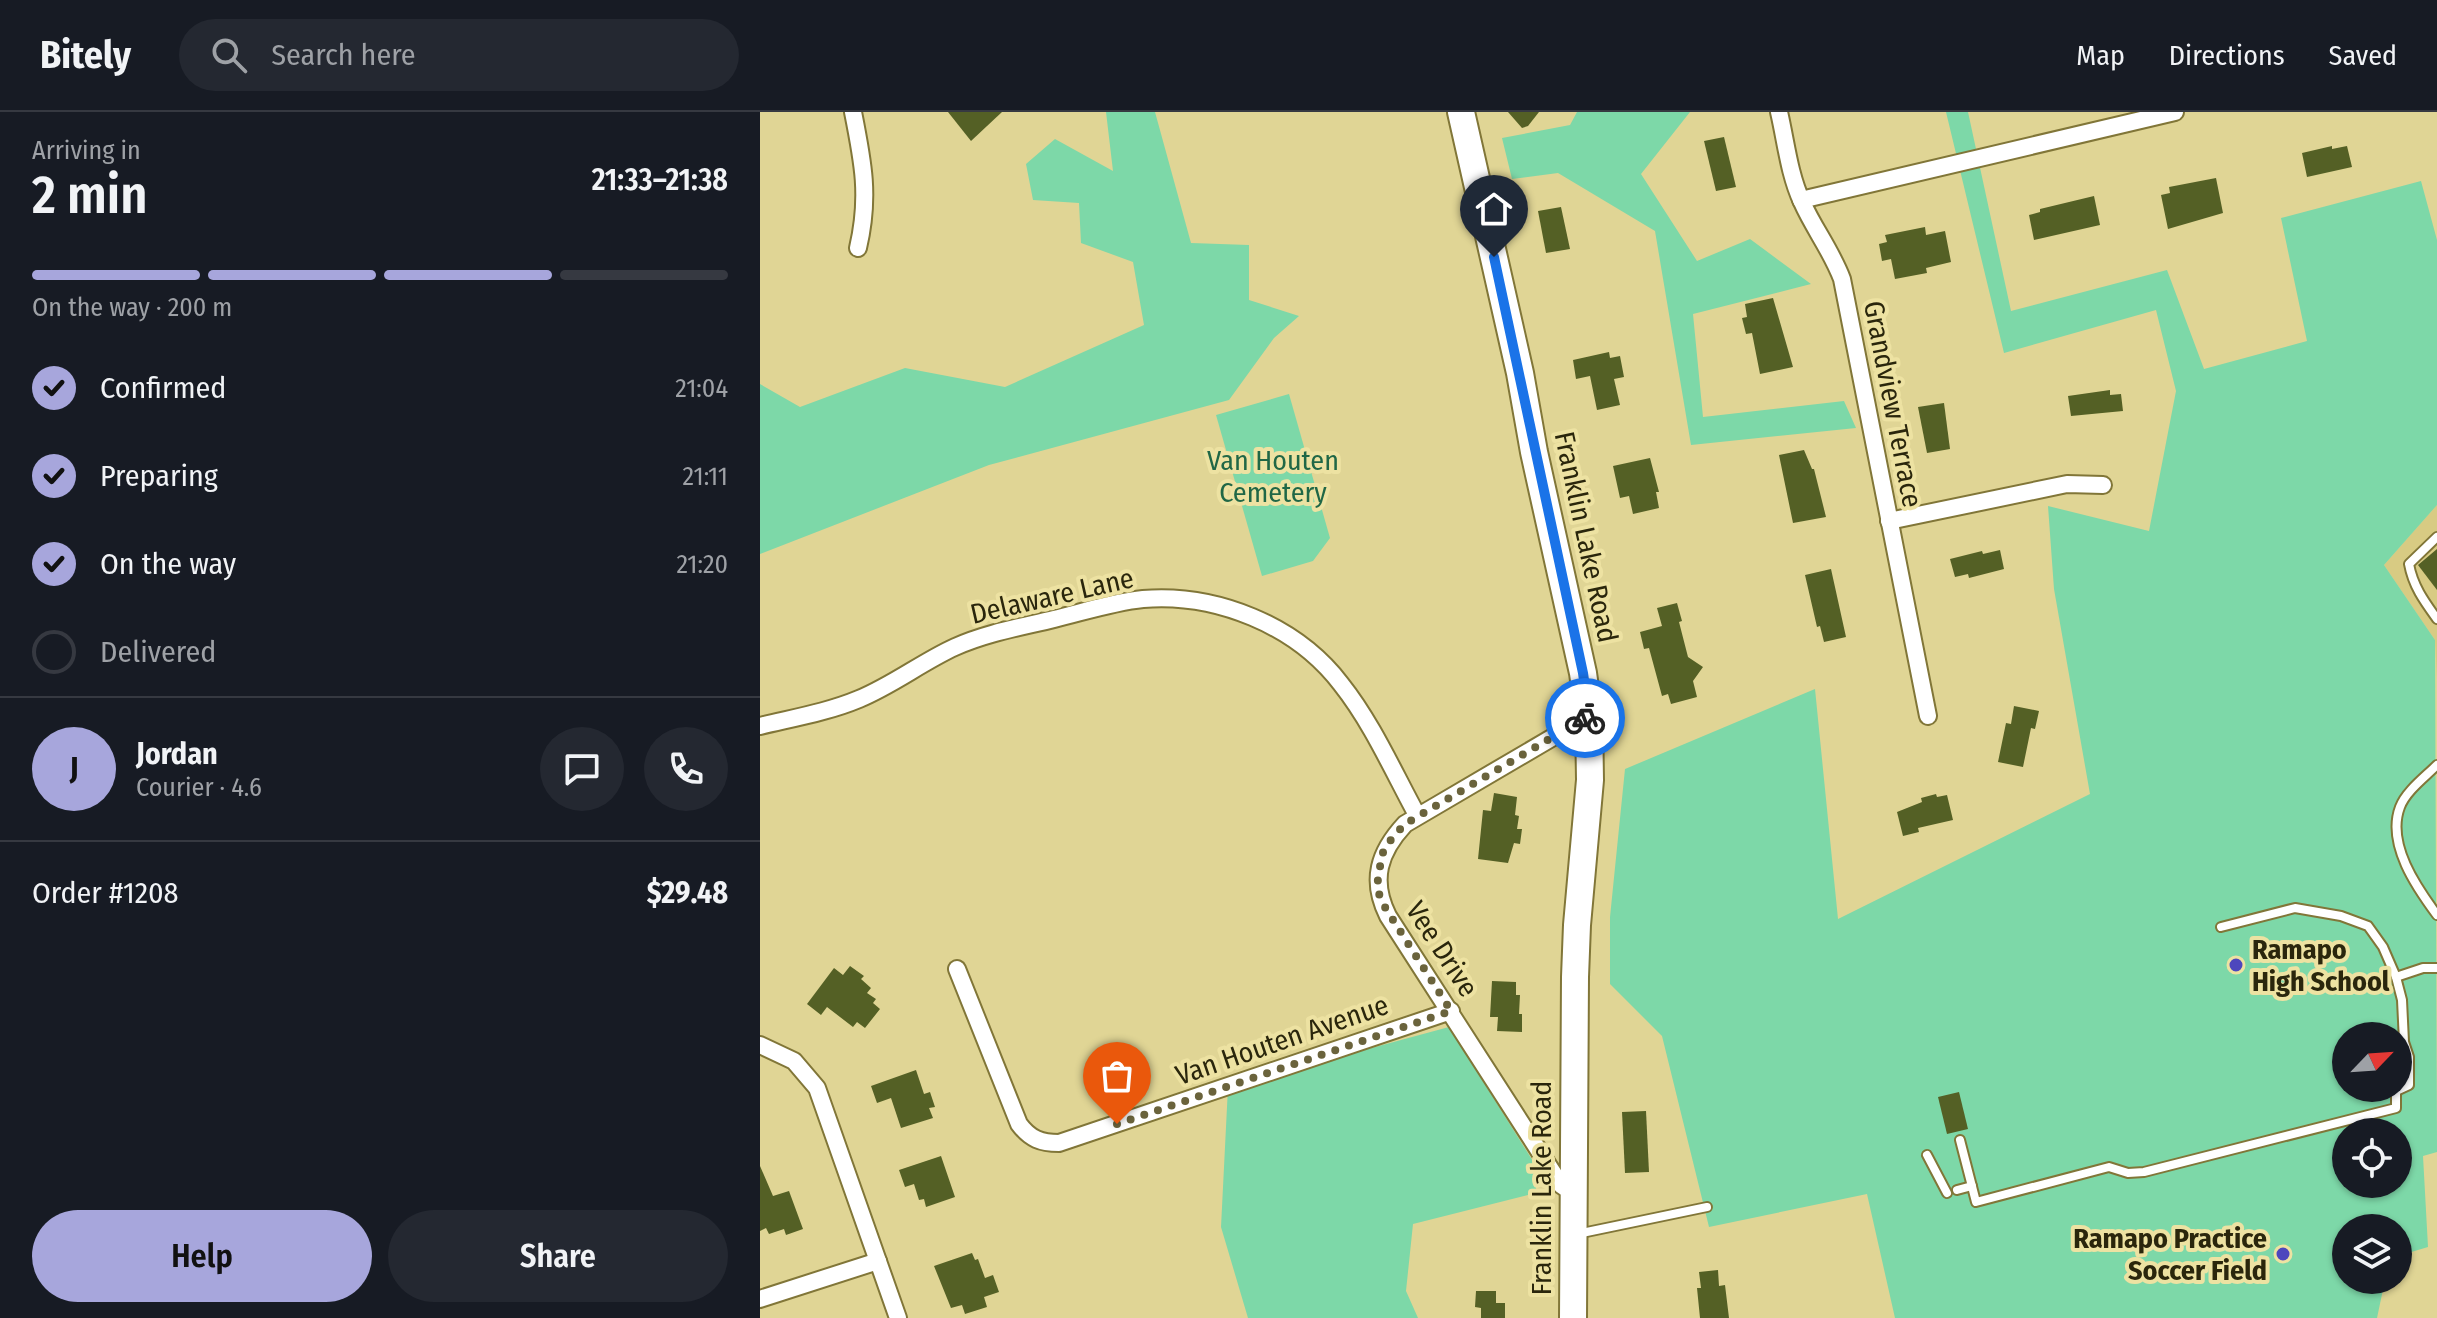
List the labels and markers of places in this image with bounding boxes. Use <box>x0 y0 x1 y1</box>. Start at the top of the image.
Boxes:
pin <box>1460 175 1528 257</box>
place label: Ramapo High School <box>2252 933 2390 998</box>
marker: Ramapo High School <box>2227 956 2245 974</box>
pin <box>1083 1042 1151 1124</box>
place label: Ramapo Practice Soccer Field <box>2073 1222 2267 1287</box>
marker: Ramapo Practice Soccer Field <box>2274 1245 2292 1263</box>

